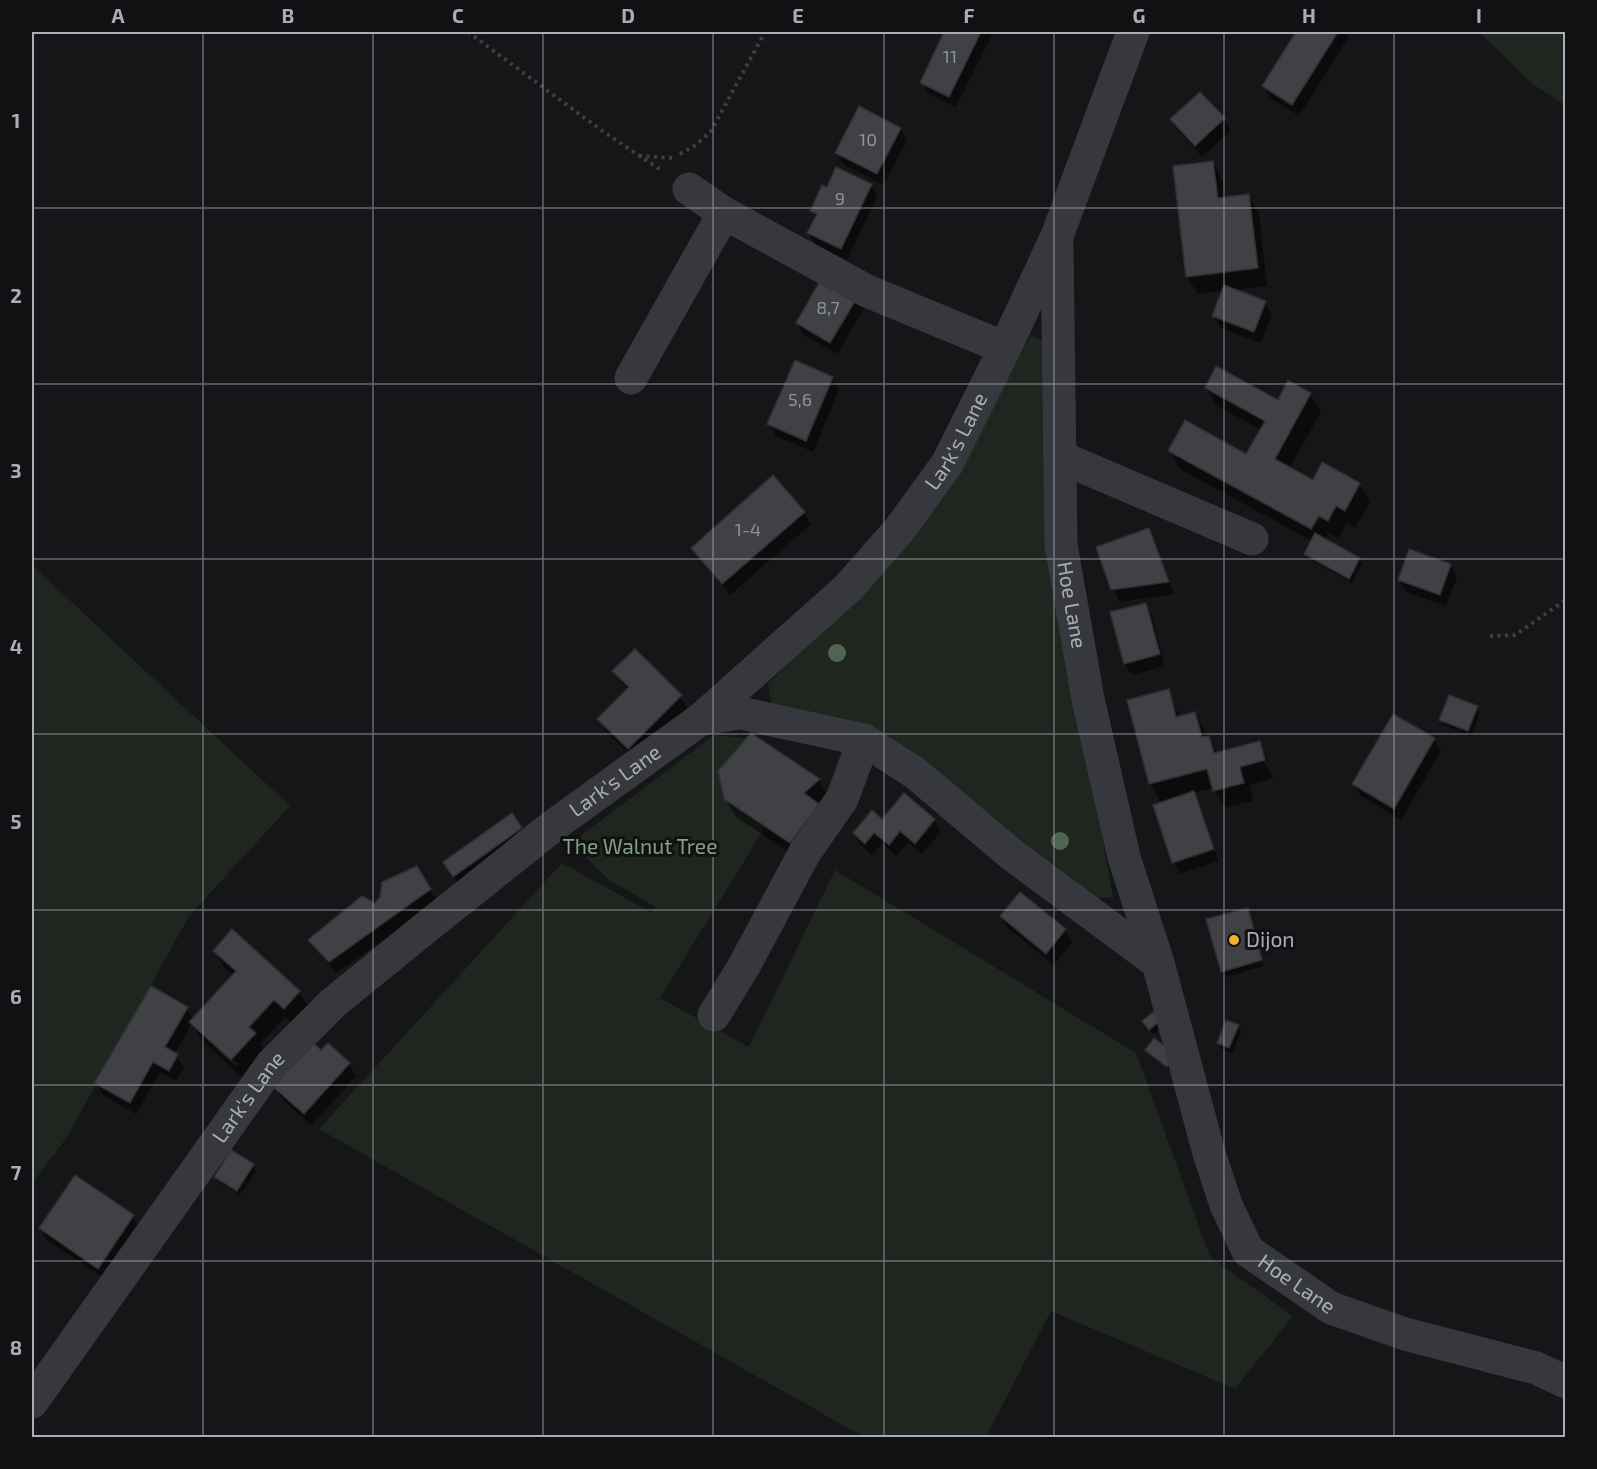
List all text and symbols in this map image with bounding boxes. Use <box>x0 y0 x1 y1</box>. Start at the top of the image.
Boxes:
text: A <box>111 3 125 27</box>
text: B <box>282 3 294 27</box>
text: C <box>452 3 464 27</box>
text: D <box>621 3 635 27</box>
text: E <box>792 3 804 27</box>
text: F <box>963 3 975 27</box>
text: G <box>1133 3 1145 27</box>
text: H <box>1302 3 1316 27</box>
text: I <box>1476 3 1482 27</box>
house number: 11 <box>943 45 957 67</box>
text: 1 <box>12 108 20 132</box>
house number: 10 <box>859 128 877 150</box>
house number: 9 <box>835 187 845 209</box>
text: 2 <box>10 283 22 307</box>
house number: 8,7 <box>816 296 840 318</box>
house number: 5,6 <box>788 388 812 410</box>
street label: Lark's Lane <box>919 388 992 494</box>
text: 3 <box>10 458 22 482</box>
house number: 1-4 <box>735 518 761 540</box>
street label: Hoe Lane <box>1053 559 1093 650</box>
text: 4 <box>10 634 23 658</box>
street label: Lark's Lane <box>564 738 665 821</box>
text: 5 <box>10 809 22 833</box>
park label: The Walnut Tree <box>563 833 717 858</box>
place label: Dijon <box>1246 926 1295 952</box>
marker: Dijon <box>1227 933 1241 947</box>
text: 6 <box>10 984 22 1008</box>
street label: Lark's Lane <box>206 1045 289 1147</box>
text: 7 <box>11 1160 22 1184</box>
street label: Hoe Lane <box>1254 1248 1341 1318</box>
text: 8 <box>10 1335 22 1359</box>

